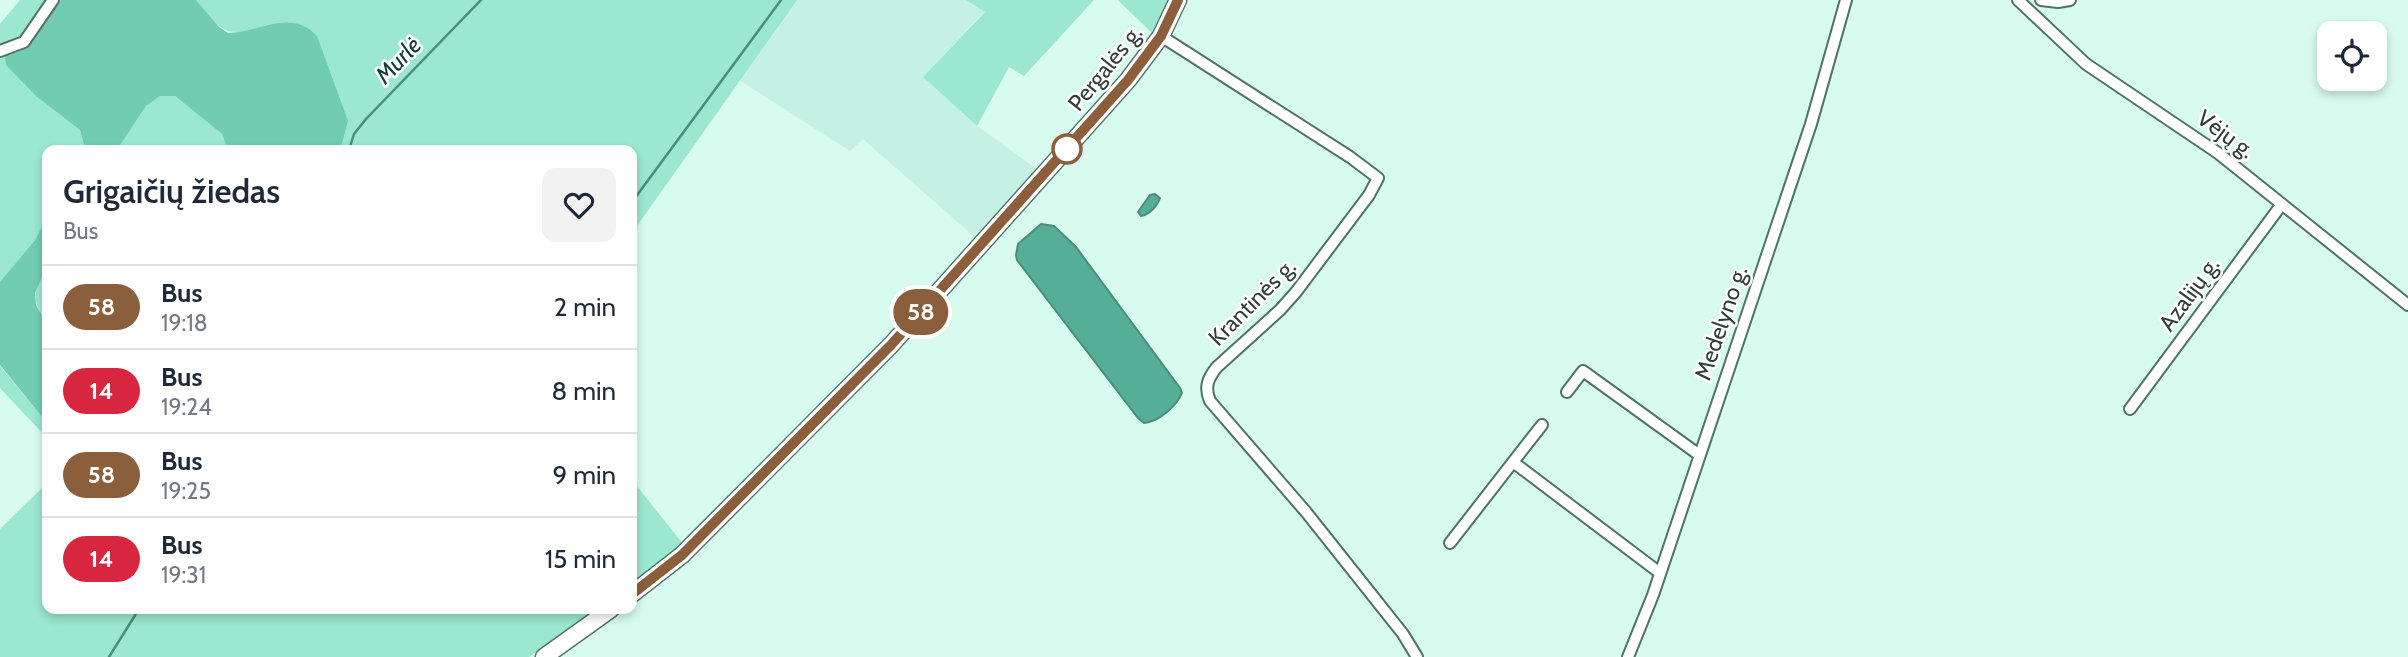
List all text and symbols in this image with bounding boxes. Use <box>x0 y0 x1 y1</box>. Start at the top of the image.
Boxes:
street label: Pergalės g. <box>1062 19 1148 117</box>
map controls <box>2317 21 2387 91</box>
button: locate <box>2317 21 2387 91</box>
water label: Murlė <box>368 31 427 90</box>
street label: Vėjų g. <box>2192 104 2260 164</box>
unlabelled marker <box>1052 134 1082 164</box>
button: heart <box>542 168 616 242</box>
text: Grigaičių žiedas <box>63 171 280 211</box>
text: Bus <box>63 217 98 245</box>
street label: Krantinės g. <box>1202 252 1302 352</box>
street label: Azalijų g. <box>2153 252 2225 336</box>
street label: Medelyno g. <box>1688 262 1754 384</box>
text: Bus <box>161 277 202 309</box>
line badge: 58 <box>890 289 953 335</box>
text: 2 min <box>554 291 616 323</box>
text: 58 <box>88 292 115 321</box>
text: 58 <box>907 297 935 326</box>
text: 19:18 <box>161 309 208 337</box>
text: Bus <box>161 361 202 393</box>
text: 8 min <box>552 375 616 407</box>
text: 14 <box>90 376 113 405</box>
text: 19:24 <box>161 393 212 421</box>
text: Bus <box>161 445 202 477</box>
text: 9 min <box>553 459 616 491</box>
text: 58 <box>88 460 115 489</box>
text: 19:25 <box>161 477 211 505</box>
text: Bus <box>161 529 202 561</box>
text: 15 min <box>545 543 616 575</box>
text: 14 <box>90 544 113 573</box>
text: 19:31 <box>161 561 206 589</box>

